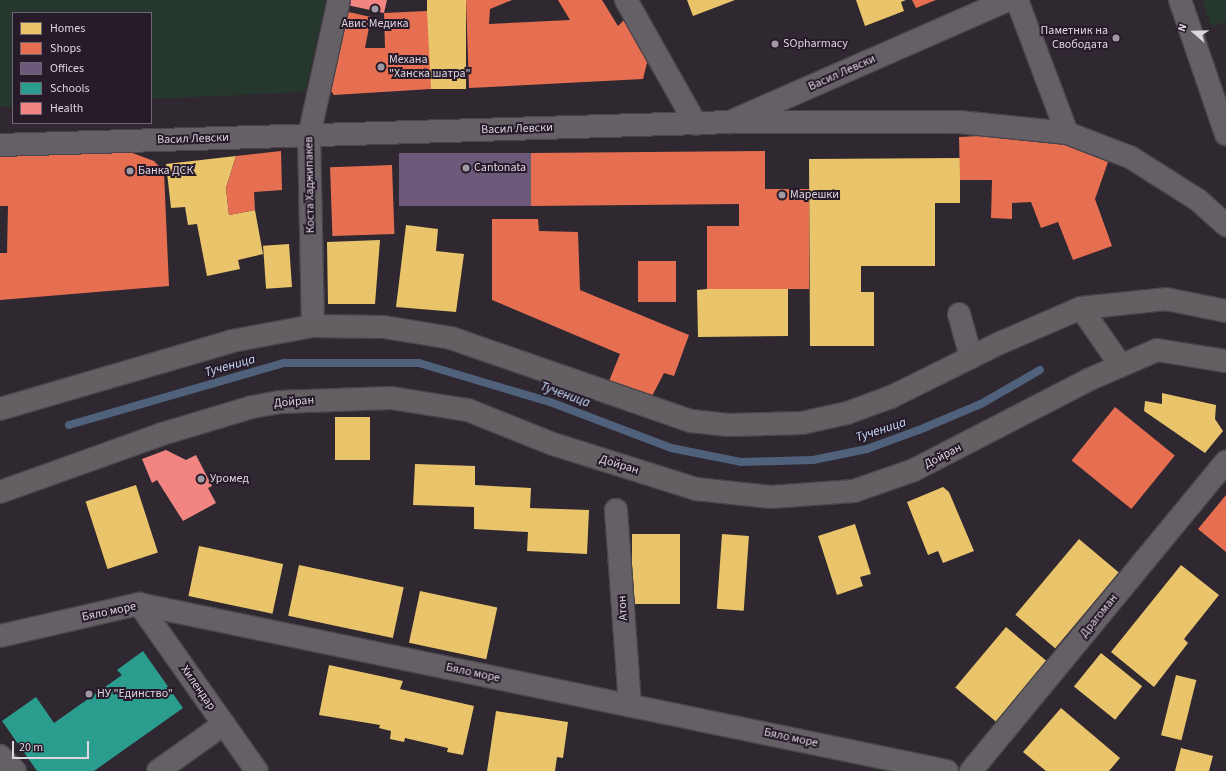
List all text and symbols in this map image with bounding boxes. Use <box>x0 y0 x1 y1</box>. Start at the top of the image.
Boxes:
marker: Авис Медика <box>369 3 381 15</box>
legend <box>12 12 152 124</box>
north arrow <box>1174 12 1214 52</box>
place label: Авис Медика <box>342 17 408 31</box>
text: Homes <box>50 20 85 37</box>
text: N <box>1174 22 1191 34</box>
place label: Паметник на Свободата <box>1041 24 1108 52</box>
marker: Паметник на Свободата <box>1111 33 1121 43</box>
place label: SOpharmacy <box>783 37 848 51</box>
marker: SOpharmacy <box>770 39 780 49</box>
text: Shops <box>50 40 81 57</box>
street label: Васил Левски <box>806 52 878 94</box>
place label: Механа "Ханска шатра" <box>389 53 471 81</box>
text: Offices <box>50 60 84 77</box>
marker: Механа "Ханска шатра" <box>376 62 386 72</box>
text: Schools <box>50 80 90 97</box>
text: Health <box>50 100 83 117</box>
street label: Васил Левски <box>481 121 553 137</box>
street label: Васил Левски <box>157 131 229 147</box>
street label: Коста Хаджипакев <box>302 137 318 233</box>
place label: Cantonata <box>474 161 526 175</box>
marker: Cantonata <box>461 163 471 173</box>
place label: Банка ДСК <box>138 164 193 178</box>
marker: Банка ДСК <box>125 166 135 176</box>
place label: Марешки <box>790 188 839 202</box>
marker: Марешки <box>777 190 787 200</box>
water label: Тученица <box>203 351 257 381</box>
water label: Тученица <box>538 379 592 411</box>
street label: Дойран <box>273 393 315 411</box>
water label: Тученица <box>854 415 908 445</box>
street label: Дойран <box>922 440 964 472</box>
street label: Дойран <box>598 452 640 478</box>
place label: Уромед <box>210 472 249 486</box>
marker: Уромед <box>195 473 207 485</box>
street label: Драгоман <box>1077 591 1121 641</box>
street label: Атон <box>615 595 631 621</box>
street label: Бяло море <box>81 599 137 625</box>
street label: Бяло море <box>445 660 501 686</box>
street label: Хилендар <box>177 663 219 713</box>
place label: НУ "Единство" <box>97 687 173 701</box>
marker: НУ "Единство" <box>84 689 94 699</box>
street label: Бяло море <box>763 725 819 751</box>
scale bar <box>14 733 91 759</box>
text: 20 m <box>19 739 43 756</box>

